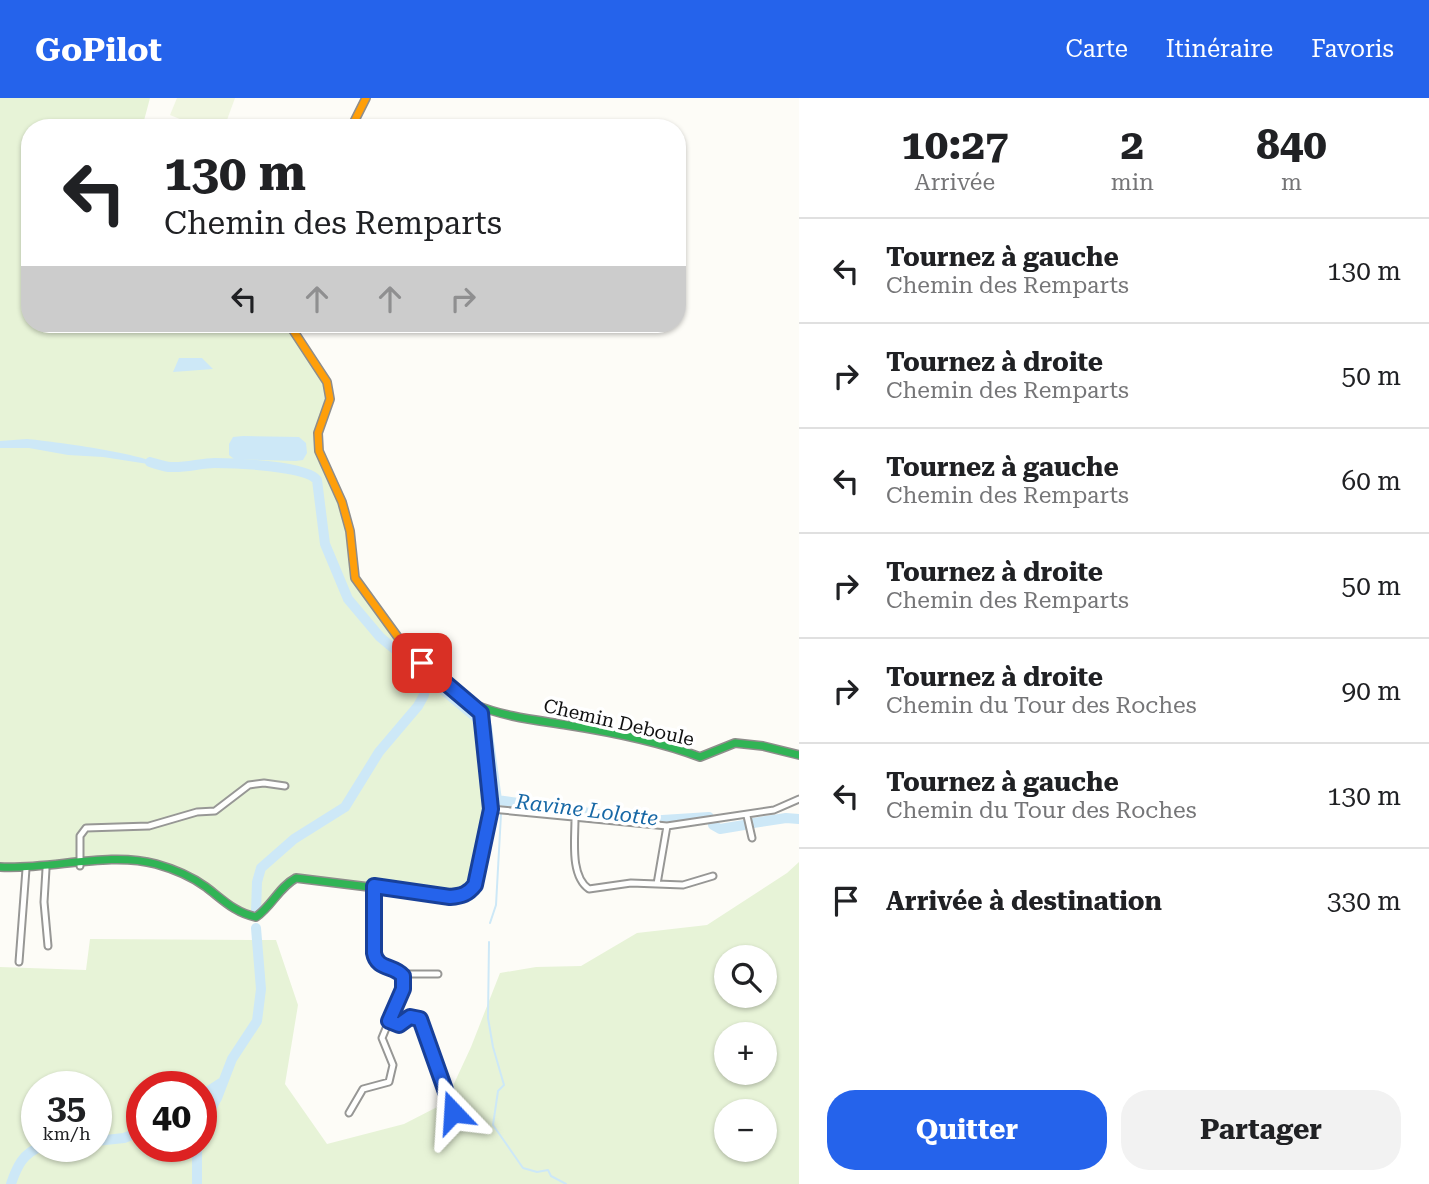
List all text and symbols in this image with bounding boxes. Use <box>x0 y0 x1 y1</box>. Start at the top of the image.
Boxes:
text: GoPilot <box>35 30 162 69</box>
text: Carte <box>1066 35 1128 63</box>
text: Itinéraire <box>1166 35 1273 63</box>
text: Favoris <box>1311 35 1394 63</box>
text: 10:27 <box>901 120 1008 169</box>
text: 2 <box>1121 120 1144 169</box>
text: 840 <box>1256 120 1327 169</box>
text: 130 m <box>164 145 306 202</box>
icon: left <box>49 147 140 238</box>
text: Arrivée <box>915 169 995 196</box>
text: min <box>1111 169 1154 196</box>
text: m <box>1281 169 1302 196</box>
text: Chemin des Remparts <box>164 204 502 242</box>
text: Tournez à gauche <box>886 242 1119 272</box>
icon: left <box>827 252 865 290</box>
text: 130 m <box>1327 256 1401 286</box>
text: Chemin des Remparts <box>886 272 1129 299</box>
icon: left <box>225 280 263 318</box>
icon: ahead <box>298 280 336 318</box>
icon: ahead <box>371 280 409 318</box>
icon: right <box>444 280 482 318</box>
text: Tournez à droite <box>886 347 1103 377</box>
icon: right <box>827 357 865 395</box>
text: 50 m <box>1342 361 1401 391</box>
text: Chemin des Remparts <box>886 377 1129 404</box>
text: Tournez à gauche <box>886 452 1119 482</box>
icon: left <box>827 462 865 500</box>
text: 60 m <box>1342 466 1401 496</box>
text: Chemin des Remparts <box>886 482 1129 509</box>
text: Tournez à droite <box>886 557 1103 587</box>
icon: right <box>827 567 865 605</box>
text: 50 m <box>1342 571 1401 601</box>
text: Chemin des Remparts <box>886 587 1129 614</box>
pin <box>392 633 452 693</box>
icon: arrive <box>403 644 441 682</box>
text: Tournez à droite <box>886 662 1103 692</box>
icon: right <box>827 672 865 710</box>
text: 90 m <box>1342 676 1401 706</box>
text: Chemin du Tour des Roches <box>886 692 1197 719</box>
street label: Chemin Deboule <box>541 694 696 751</box>
text: Tournez à gauche <box>886 767 1119 797</box>
icon: left <box>827 777 865 815</box>
text: 130 m <box>1327 781 1401 811</box>
water label: Ravine Lolotte <box>514 789 659 831</box>
text: Chemin du Tour des Roches <box>886 797 1197 824</box>
icon: arrive <box>827 882 865 920</box>
text: Arrivée à destination <box>886 886 1162 916</box>
text: 330 m <box>1327 886 1401 916</box>
map controls <box>714 945 777 1162</box>
button: search <box>714 945 777 1008</box>
button: + <box>714 1022 777 1085</box>
speed limit sign: 40 <box>126 1071 217 1162</box>
position arrow <box>416 1075 490 1149</box>
text: 35 <box>47 1087 86 1128</box>
button: Quitter <box>827 1090 1107 1170</box>
button: Partager <box>1121 1090 1401 1170</box>
button: − <box>714 1099 777 1162</box>
text: km/h <box>42 1123 91 1144</box>

